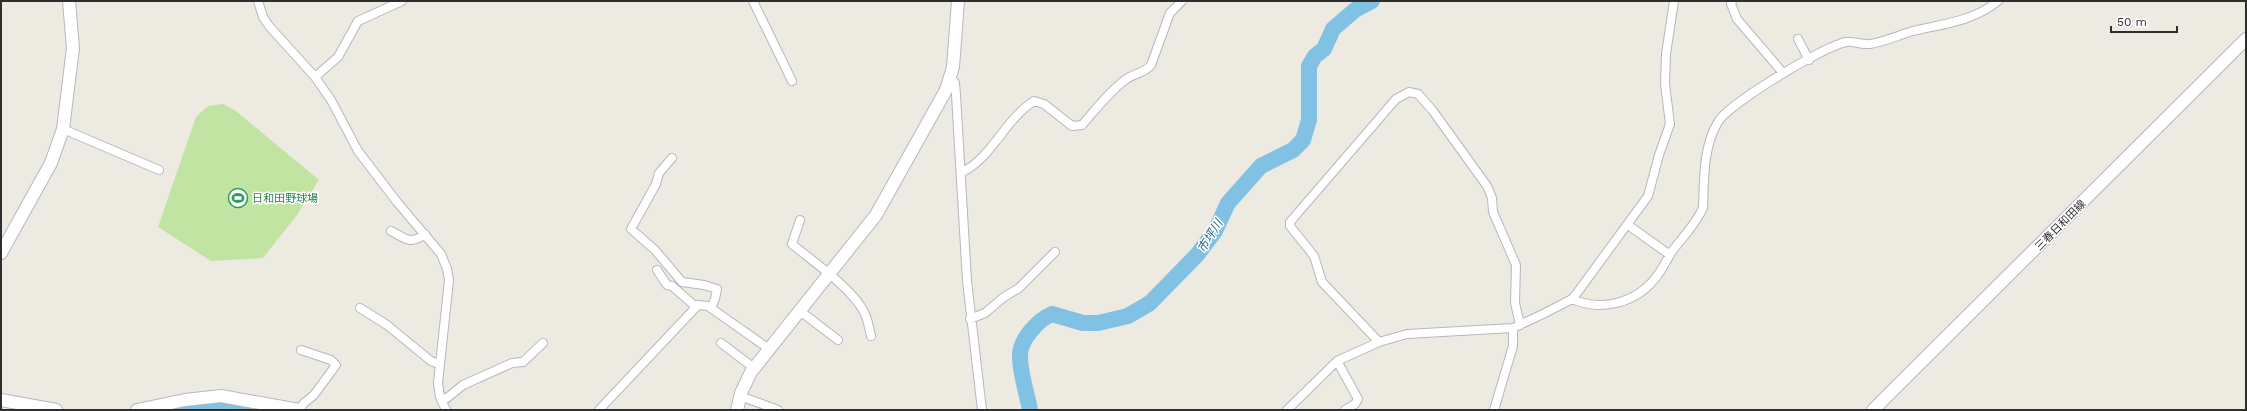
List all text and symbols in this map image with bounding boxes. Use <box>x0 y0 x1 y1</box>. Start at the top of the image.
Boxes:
scale bar <box>2111 8 2177 34</box>
text: 50 m <box>2117 15 2147 29</box>
sports icon: 日和田野球場 <box>227 187 249 209</box>
place label: 日和田野球場 <box>252 192 318 205</box>
street label: 三春日和田線 <box>2032 197 2088 253</box>
water label: 市坪川 <box>1195 215 1227 255</box>

